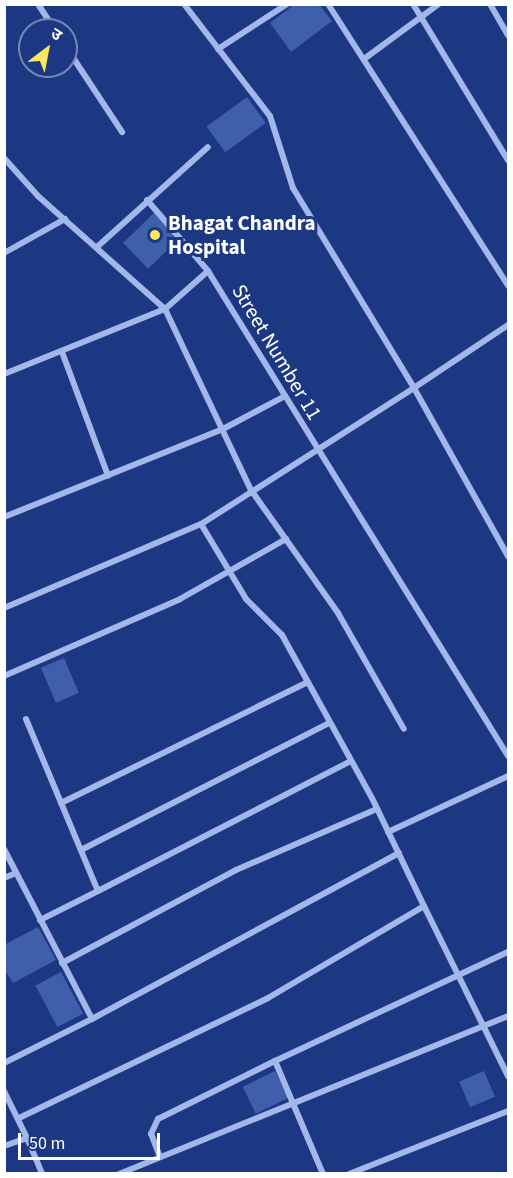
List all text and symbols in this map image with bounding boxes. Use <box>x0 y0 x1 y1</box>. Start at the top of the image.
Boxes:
north arrow <box>18 18 78 78</box>
text: उ <box>47 23 66 46</box>
place label: Bhagat Chandra Hospital <box>168 210 316 260</box>
marker: Bhagat Chandra Hospital <box>146 226 164 244</box>
street label: Street Number 11 <box>227 280 327 424</box>
scale bar <box>21 1121 164 1159</box>
text: 50 m <box>29 1131 65 1156</box>

